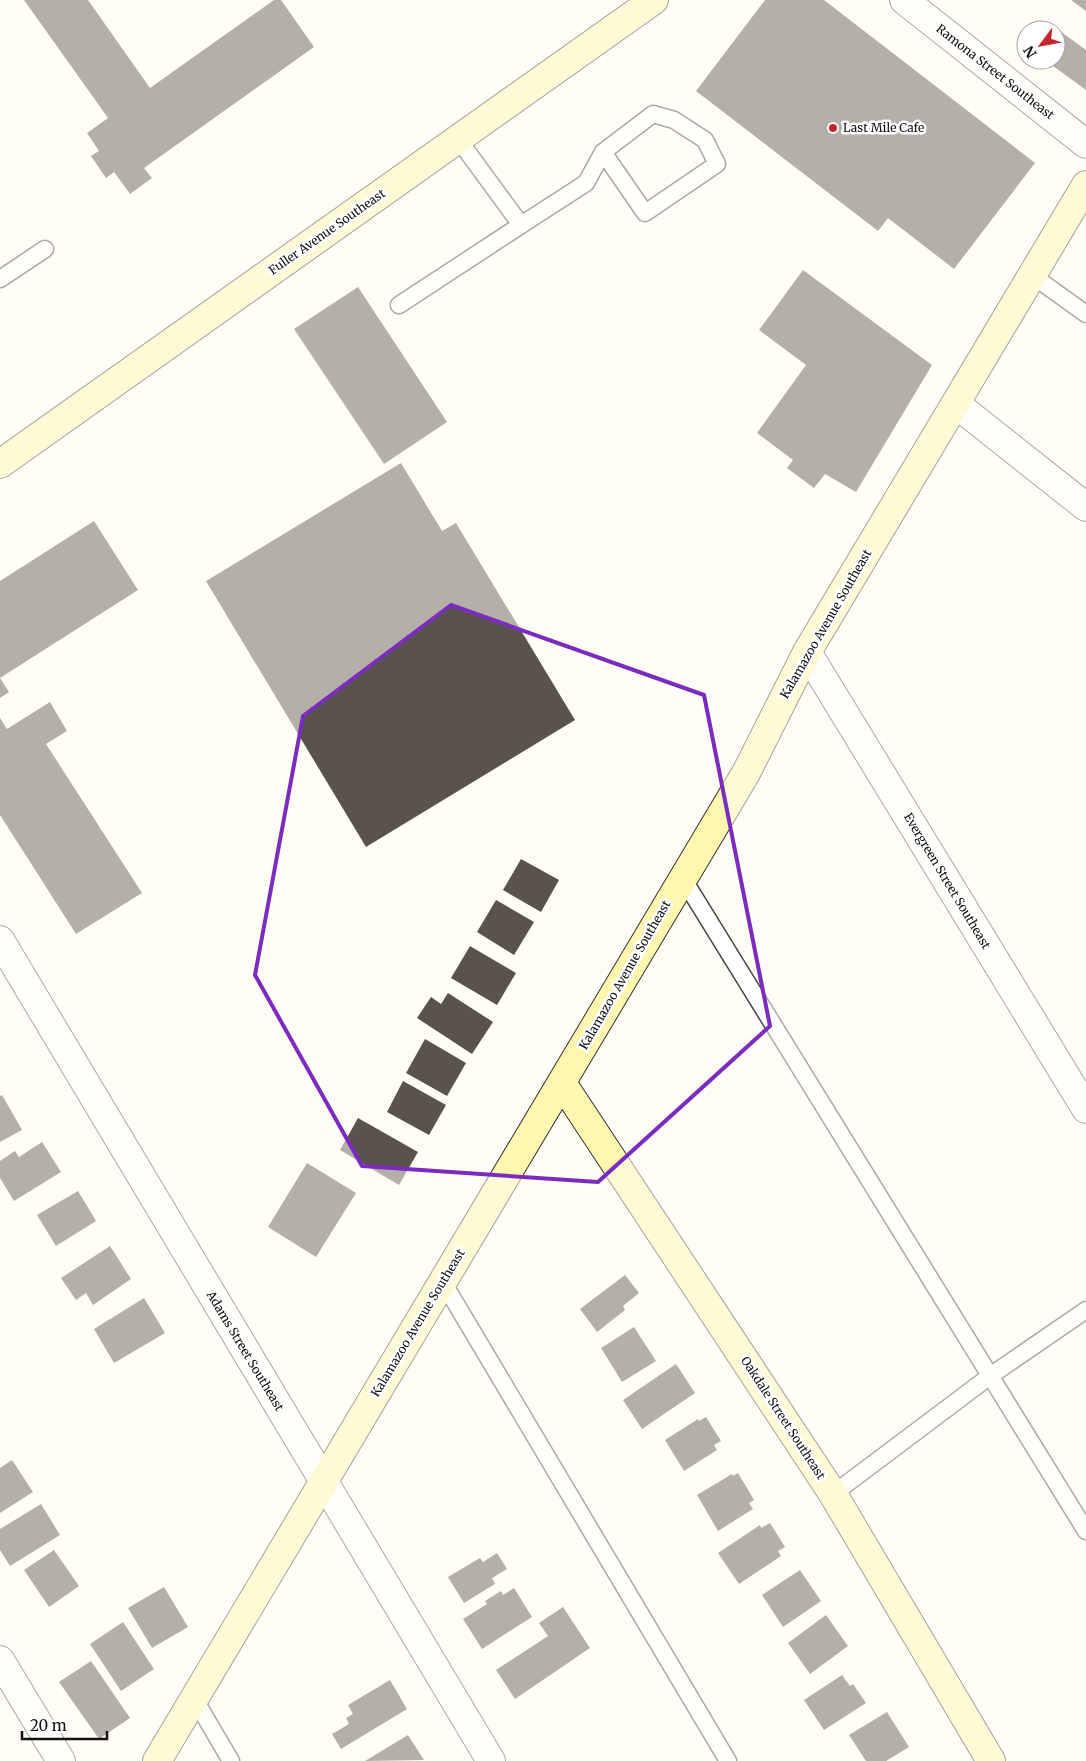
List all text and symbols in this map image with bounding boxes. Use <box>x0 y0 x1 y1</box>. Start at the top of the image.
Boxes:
north arrow <box>1016 20 1066 70</box>
street label: Ramona Street Southeast <box>933 21 1058 123</box>
text: N <box>1019 42 1041 61</box>
place label: Last Mile Cafe <box>843 120 924 135</box>
marker: Last Mile Cafe <box>827 122 839 134</box>
street label: Fuller Avenue Southeast <box>265 185 388 278</box>
street label: Kalamazoo Avenue Southeast <box>777 546 875 701</box>
street label: Evergreen Street Southeast <box>901 810 994 952</box>
street label: Kalamazoo Avenue Southeast <box>576 897 674 1052</box>
street label: Kalamazoo Avenue Southeast <box>367 1246 468 1399</box>
street label: Adams Street Southeast <box>203 1287 287 1414</box>
street label: Oakdale Street Southeast <box>738 1353 829 1482</box>
scale bar <box>22 1708 108 1740</box>
text: 20 m <box>30 1716 67 1735</box>

